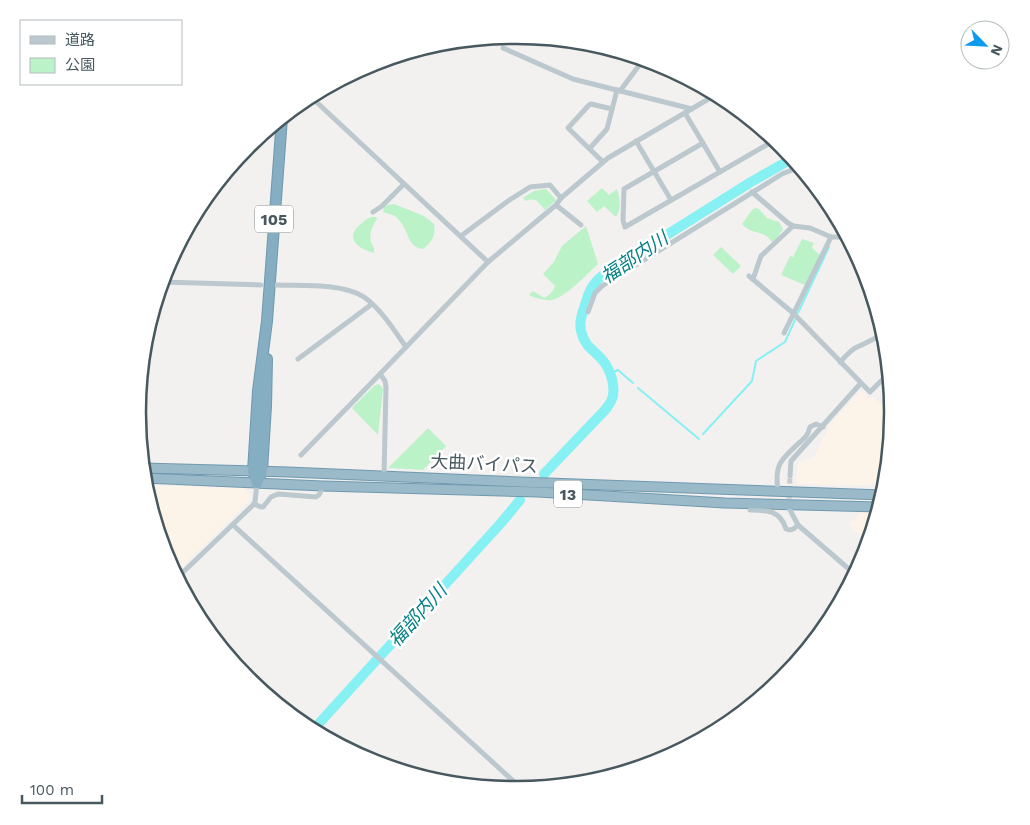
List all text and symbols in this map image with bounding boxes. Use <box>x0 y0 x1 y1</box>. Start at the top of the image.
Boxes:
legend <box>20 20 182 85</box>
north arrow <box>960 20 1010 70</box>
text: 道路 <box>65 31 95 49</box>
text: N <box>987 42 1006 58</box>
text: 公園 <box>65 56 95 74</box>
road number: 105 <box>255 205 293 232</box>
water label: 福部内川 <box>596 226 674 288</box>
street label: 大曲バイパス <box>430 450 538 477</box>
road number: 13 <box>554 480 582 508</box>
water label: 福部内川 <box>383 578 453 651</box>
scale bar <box>22 772 102 804</box>
text: 100 m <box>30 781 74 799</box>

